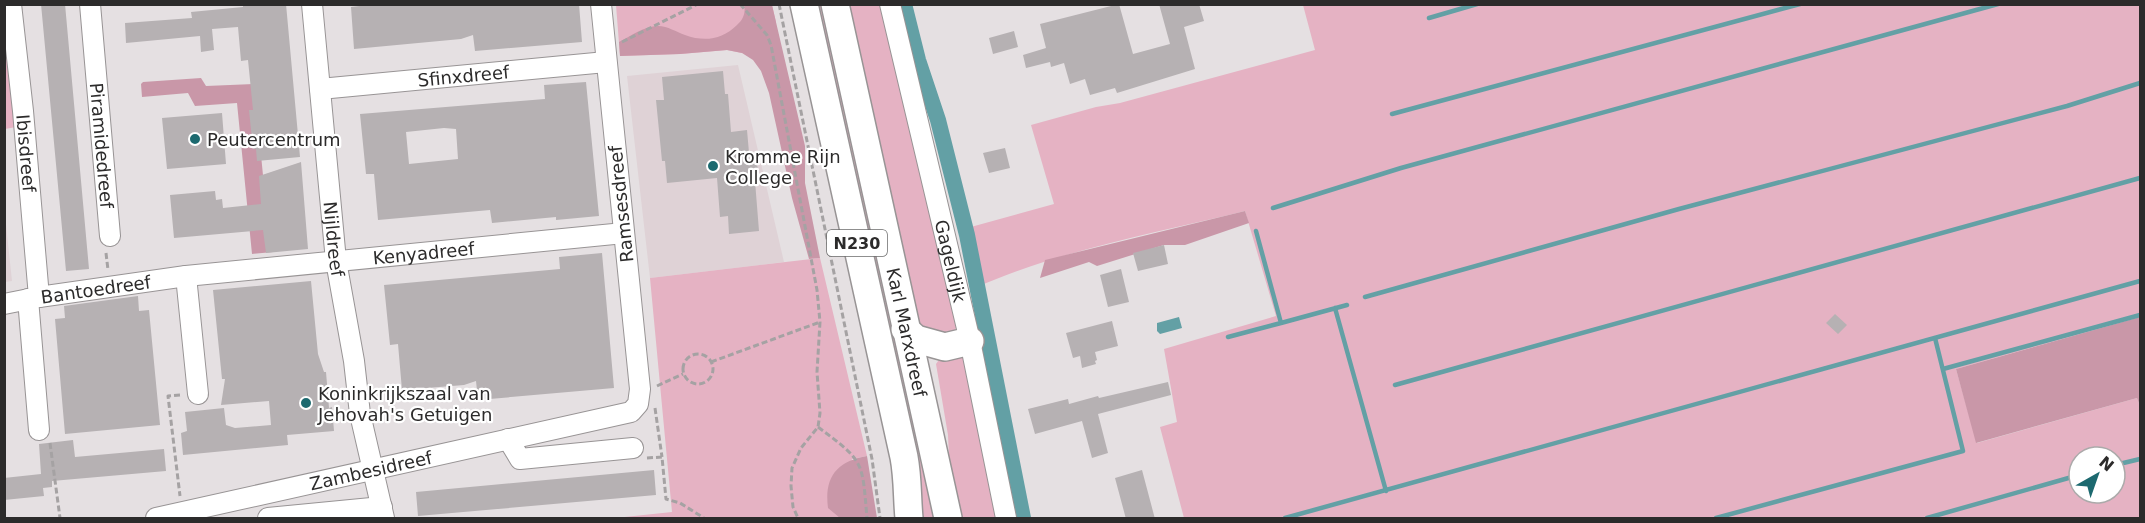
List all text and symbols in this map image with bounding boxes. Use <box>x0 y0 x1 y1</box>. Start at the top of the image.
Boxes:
street label: Sfinxdreef <box>417 61 511 90</box>
street label: Piramidedreef <box>86 82 118 210</box>
street label: Ibisdreef <box>13 113 40 194</box>
place label: Peutercentrum <box>207 129 341 150</box>
marker: Peutercentrum <box>188 132 202 146</box>
street label: Ramsesdreef <box>604 144 638 263</box>
place label: Kromme Rijn College <box>725 146 841 188</box>
marker: Kromme Rijn College <box>706 159 720 173</box>
street label: Nijldreef <box>320 200 349 279</box>
street label: Gageldijk <box>931 217 971 305</box>
road number: N230 <box>827 230 887 256</box>
street label: Kenyadreef <box>372 237 476 268</box>
street label: Karl Marxdreef <box>883 266 932 399</box>
street label: Bantoedreef <box>39 271 153 307</box>
place label: Koninkrijkszaal van Jehovah's Getuigen <box>317 383 492 425</box>
marker: Koninkrijkszaal van Jehovah's Getuigen <box>299 396 313 410</box>
north arrow <box>2067 445 2127 505</box>
street label: Zambesidreef <box>308 446 435 494</box>
text: N <box>2095 452 2118 475</box>

